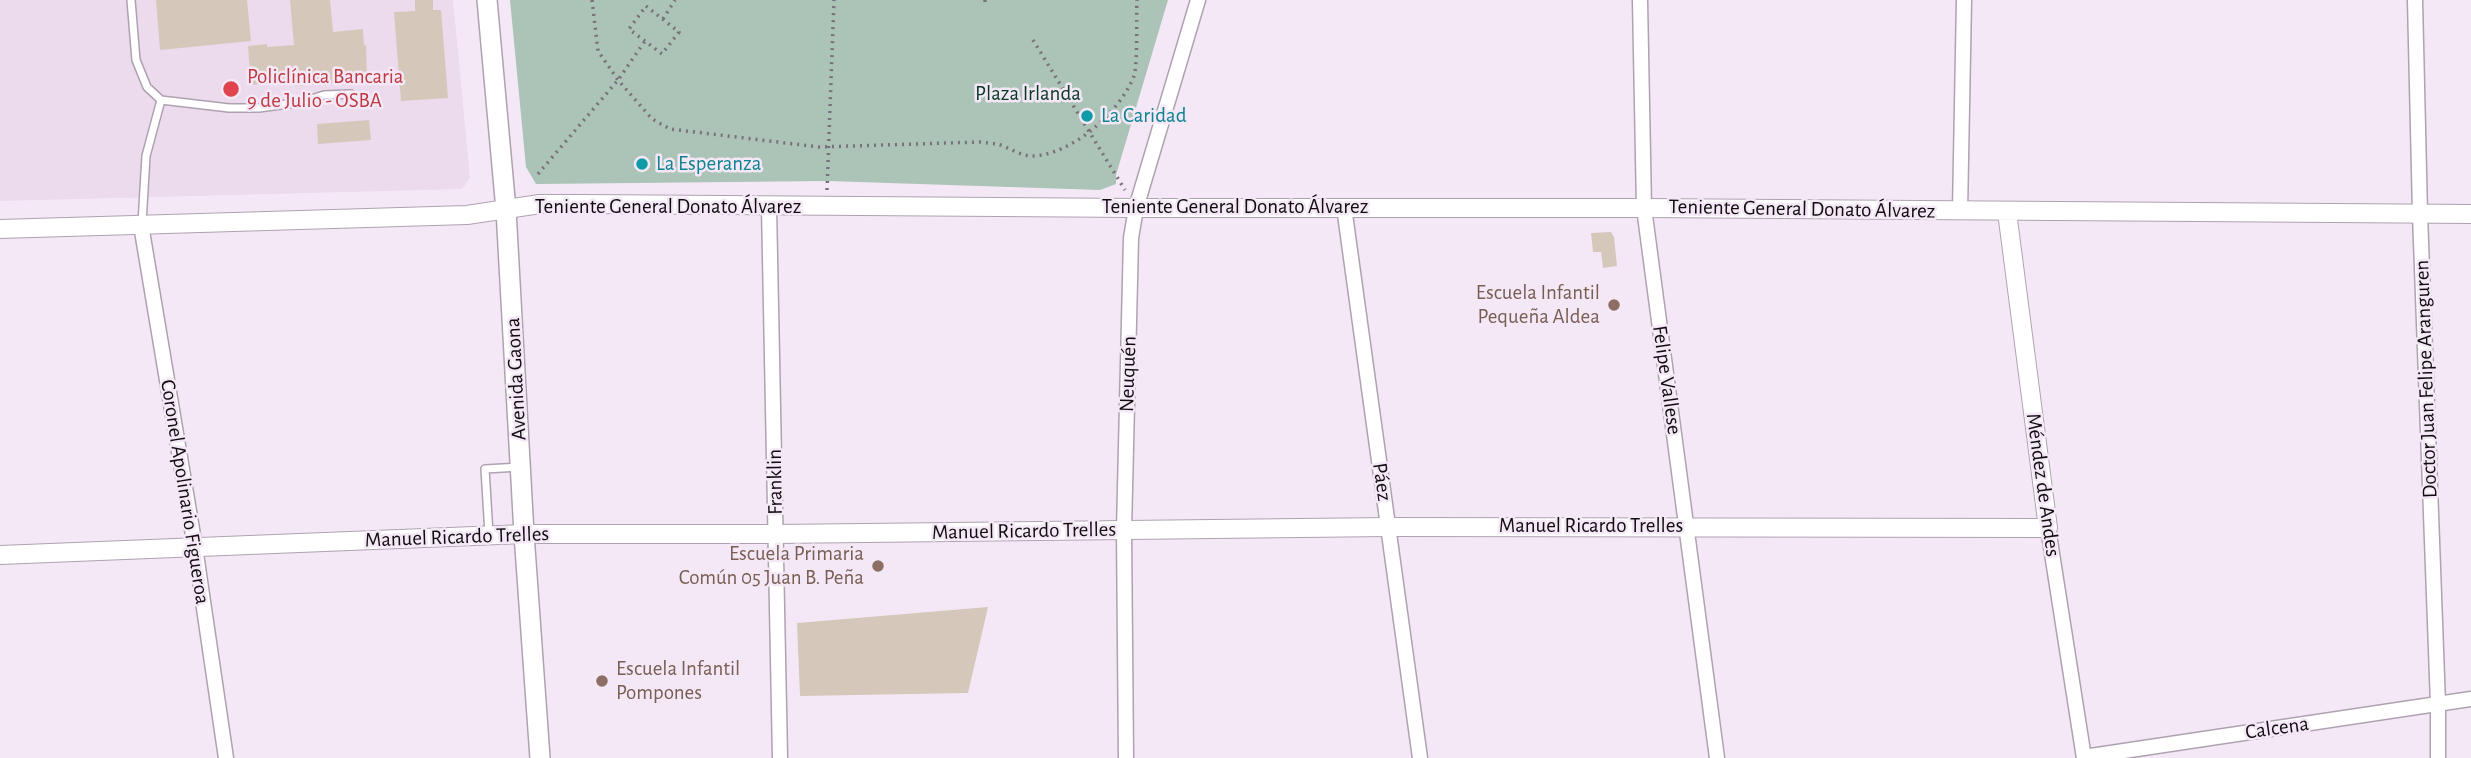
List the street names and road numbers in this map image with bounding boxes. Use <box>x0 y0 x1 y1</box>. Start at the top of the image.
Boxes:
street label: Teniente General Donato Álvarez <box>535 194 801 220</box>
street label: Teniente General Donato Álvarez <box>1102 194 1368 220</box>
street label: Teniente General Donato Álvarez <box>1668 194 1936 224</box>
street label: Doctor Juan Felipe Aranguren <box>2409 259 2443 499</box>
street label: Avenida Gaona <box>500 317 532 441</box>
street label: Felipe Vallese <box>1647 324 1687 436</box>
street label: Neuquén <box>1114 335 1142 413</box>
street label: Coronel Apolinario Figueroa <box>155 378 215 606</box>
street label: Méndez de Andes <box>2020 412 2066 558</box>
street label: Franklin <box>762 449 788 515</box>
street label: Páez <box>1367 461 1397 503</box>
street label: Manuel Ricardo Trelles <box>1499 513 1683 539</box>
street label: Manuel Ricardo Trelles <box>932 517 1116 545</box>
street label: Manuel Ricardo Trelles <box>364 521 550 553</box>
street label: Calcena <box>2244 711 2310 745</box>

